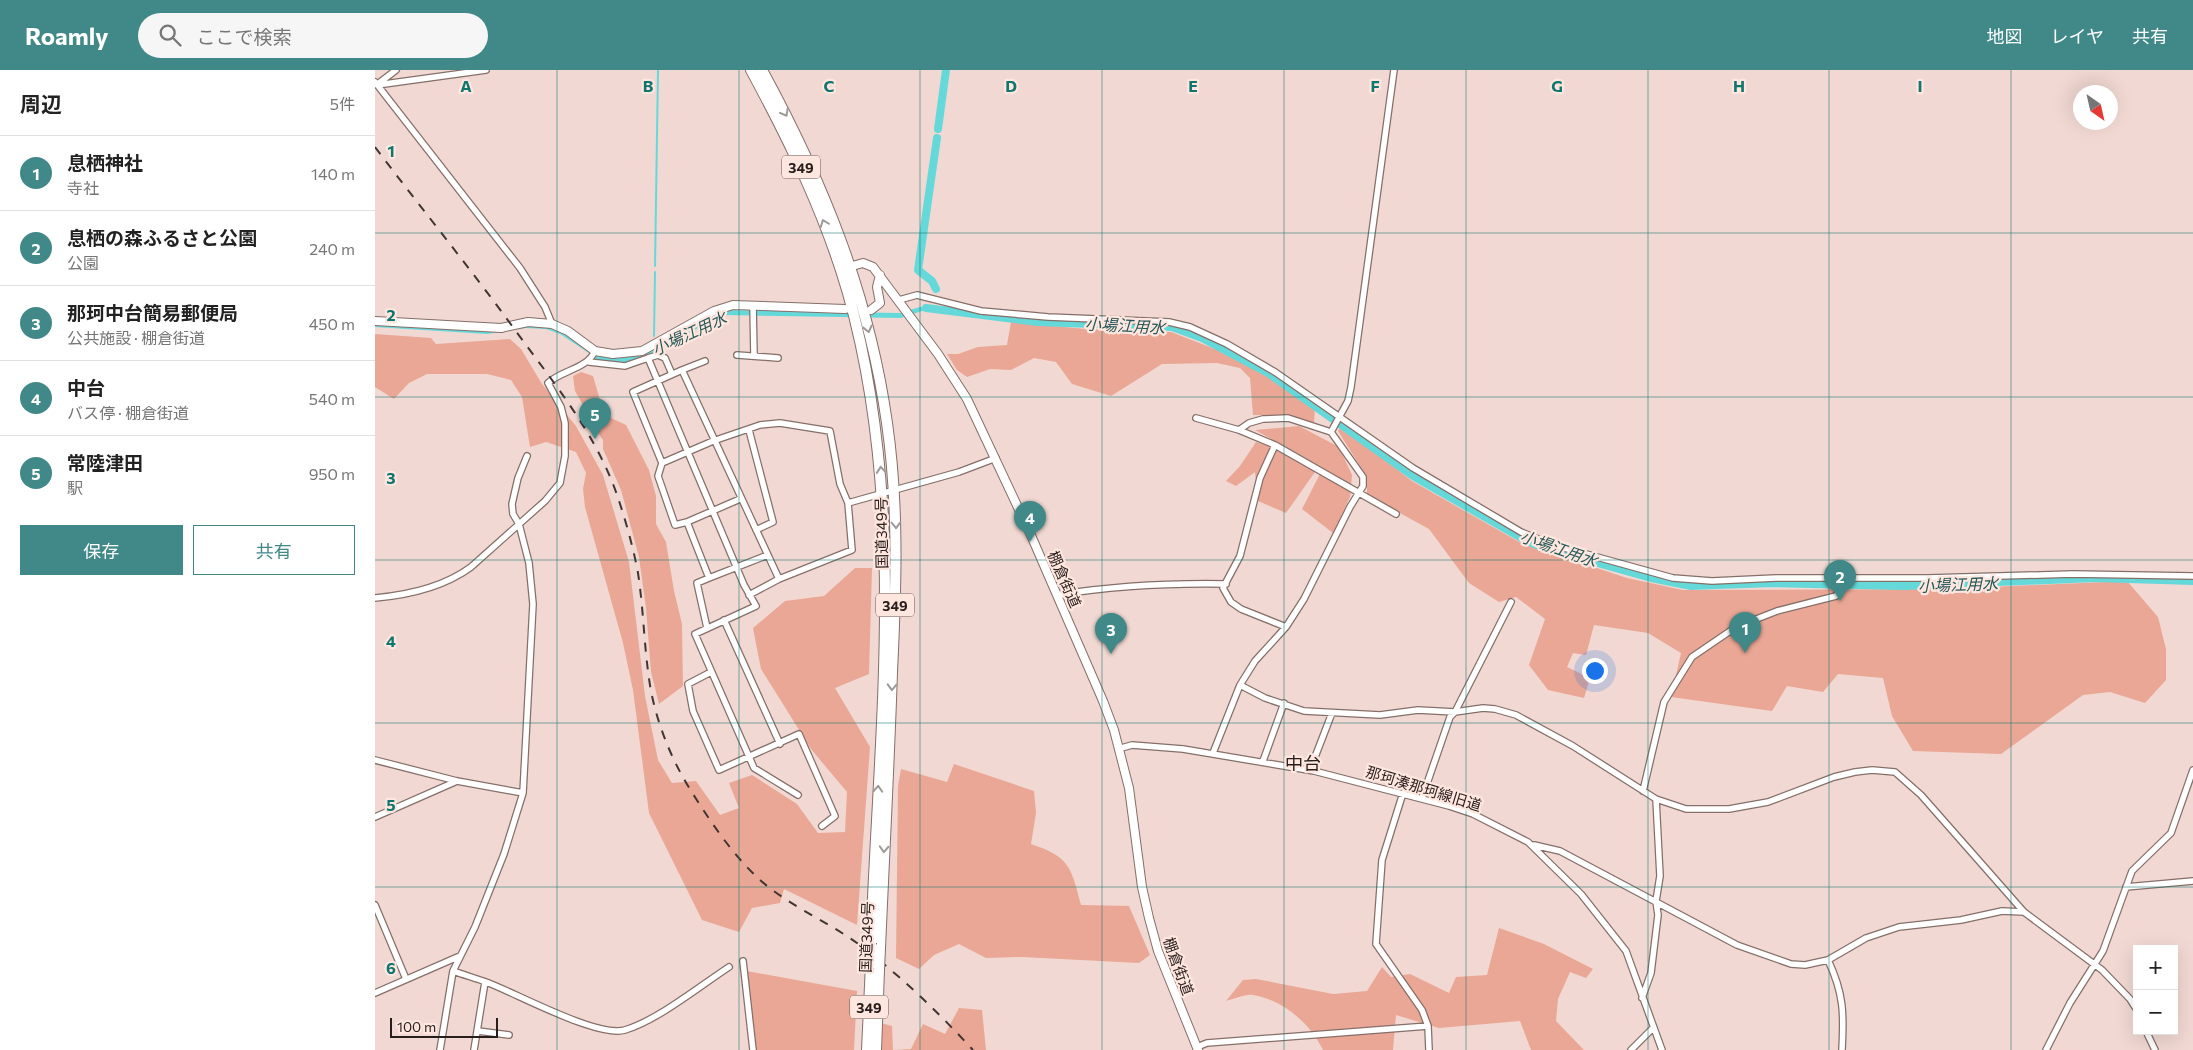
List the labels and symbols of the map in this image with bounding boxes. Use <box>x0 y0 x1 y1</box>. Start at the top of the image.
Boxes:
text: A <box>460 76 472 95</box>
text: B <box>643 76 654 95</box>
text: C <box>824 76 835 95</box>
text: D <box>1005 76 1017 95</box>
text: E <box>1188 76 1198 95</box>
text: F <box>1370 76 1380 95</box>
text: G <box>1551 76 1563 95</box>
text: H <box>1733 76 1745 95</box>
text: I <box>1917 76 1923 95</box>
north arrow <box>2073 85 2118 130</box>
one-way arrow <box>779 108 789 117</box>
text: 1 <box>387 141 395 160</box>
road number: 349 <box>782 155 820 178</box>
one-way arrow <box>820 220 830 228</box>
text: 2 <box>386 305 396 324</box>
water label: 小場江用水 <box>649 307 731 359</box>
water label: 小場江用水 <box>1085 313 1167 337</box>
one-way arrow <box>862 325 873 334</box>
pin: 5 <box>579 398 611 439</box>
one-way arrow <box>875 465 886 473</box>
text: 3 <box>386 468 396 487</box>
street label: 国道349号 <box>871 497 891 569</box>
pin: 4 <box>1014 501 1046 542</box>
one-way arrow <box>891 521 901 529</box>
water label: 小場江用水 <box>1518 526 1602 571</box>
street label: 棚倉街道 <box>1045 548 1085 610</box>
pin: 2 <box>1824 560 1856 601</box>
water label: 小場江用水 <box>1918 573 2000 595</box>
road number: 349 <box>876 594 914 616</box>
pin: 1 <box>1729 612 1761 653</box>
pin: 3 <box>1095 613 1127 654</box>
text: 4 <box>386 631 396 650</box>
your location <box>1582 658 1608 684</box>
one-way arrow <box>886 683 897 691</box>
district label: 中台 <box>1285 752 1321 774</box>
street label: 那珂湊那珂線旧道 <box>1364 762 1484 814</box>
one-way arrow <box>872 785 883 793</box>
text: 5 <box>386 795 396 814</box>
one-way arrow <box>879 845 890 853</box>
street label: 国道349号 <box>856 901 876 973</box>
street label: 棚倉街道 <box>1160 935 1198 997</box>
text: 6 <box>386 958 396 977</box>
road number: 349 <box>850 996 888 1019</box>
scale bar <box>390 1015 497 1038</box>

